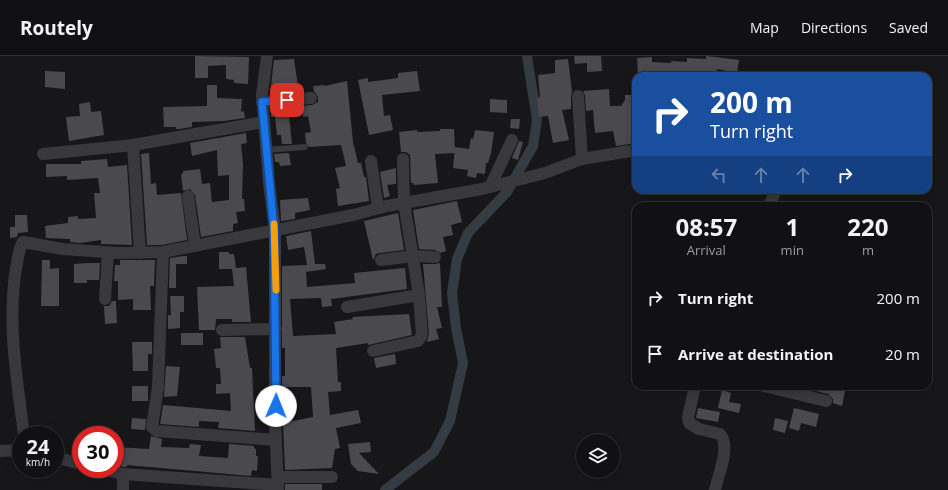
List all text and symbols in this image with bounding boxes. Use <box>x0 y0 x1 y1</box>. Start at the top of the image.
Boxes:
text: Routely <box>20 15 93 41</box>
text: Map <box>750 18 779 37</box>
text: Directions <box>801 18 867 37</box>
text: Saved <box>889 18 928 37</box>
pin <box>270 83 304 117</box>
text: 200 m <box>710 83 793 121</box>
icon: right <box>644 88 696 140</box>
icon: arrive <box>276 89 298 111</box>
text: Turn right <box>710 119 793 143</box>
icon: left <box>708 164 730 186</box>
icon: ahead <box>750 164 772 186</box>
icon: ahead <box>792 164 814 186</box>
icon: right <box>834 164 856 186</box>
text: 08:57 <box>675 210 737 243</box>
text: 1 <box>785 210 799 243</box>
text: 220 <box>847 210 889 243</box>
text: Arrival <box>687 241 726 259</box>
text: min <box>781 241 804 259</box>
text: m <box>862 241 874 259</box>
icon: right <box>644 287 666 309</box>
text: Turn right <box>678 288 753 308</box>
text: 200 m <box>876 288 920 308</box>
icon: arrive <box>644 343 666 365</box>
text: Arrive at destination <box>678 344 833 364</box>
text: 20 m <box>885 344 920 364</box>
position arrow <box>255 385 297 427</box>
speed limit sign: 30 <box>72 426 124 478</box>
text: 24 <box>27 433 49 460</box>
map controls <box>576 434 620 478</box>
button: layers <box>576 434 620 478</box>
text: km/h <box>26 455 50 469</box>

